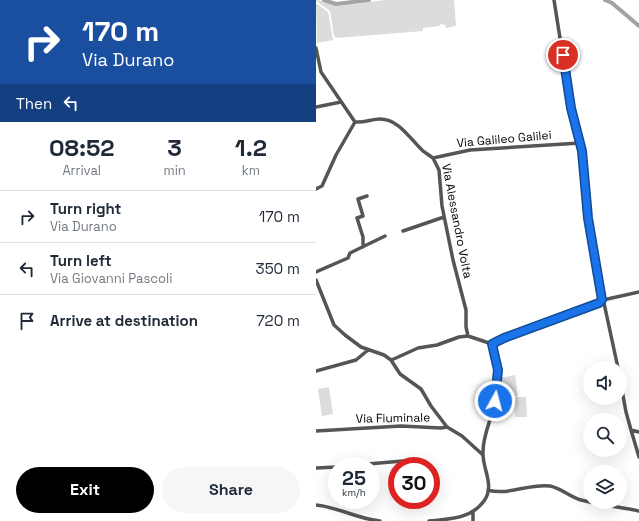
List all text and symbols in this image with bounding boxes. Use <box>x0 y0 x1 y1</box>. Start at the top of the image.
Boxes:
text: 170 m <box>82 13 159 49</box>
icon: right <box>16 16 68 68</box>
pin <box>546 38 580 72</box>
icon: arrive <box>552 44 574 66</box>
text: Via Durano <box>82 48 174 71</box>
icon: left <box>60 92 82 114</box>
text: Then <box>16 94 52 113</box>
street label: Via Galileo Galilei <box>456 127 552 151</box>
text: 08:52 <box>49 132 115 163</box>
text: 3 <box>167 132 182 163</box>
text: 1.2 <box>235 132 267 163</box>
text: Arrival <box>62 162 101 179</box>
text: min <box>163 162 186 179</box>
text: km <box>242 162 260 179</box>
street label: Via Alessandro Volta <box>438 162 476 280</box>
text: Turn right <box>50 199 121 218</box>
icon: right <box>16 206 38 228</box>
text: 170 m <box>259 207 300 226</box>
text: Via Durano <box>50 218 117 235</box>
text: Turn left <box>50 251 112 270</box>
icon: left <box>16 258 38 280</box>
text: 350 m <box>256 259 300 278</box>
text: Via Giovanni Pascoli <box>50 270 172 287</box>
icon: arrive <box>16 310 38 332</box>
text: Arrive at destination <box>50 311 198 330</box>
text: 720 m <box>256 311 300 330</box>
map controls <box>583 361 627 509</box>
button: sound <box>583 361 627 405</box>
position arrow <box>474 380 516 422</box>
street label: Via Fiuminale <box>356 409 430 427</box>
button: search <box>583 413 627 457</box>
speed limit sign: 30 <box>388 457 440 509</box>
text: 25 <box>342 465 366 491</box>
button: layers <box>583 465 627 509</box>
button: Exit <box>16 467 154 513</box>
button: Share <box>162 467 300 513</box>
text: km/h <box>342 486 366 499</box>

